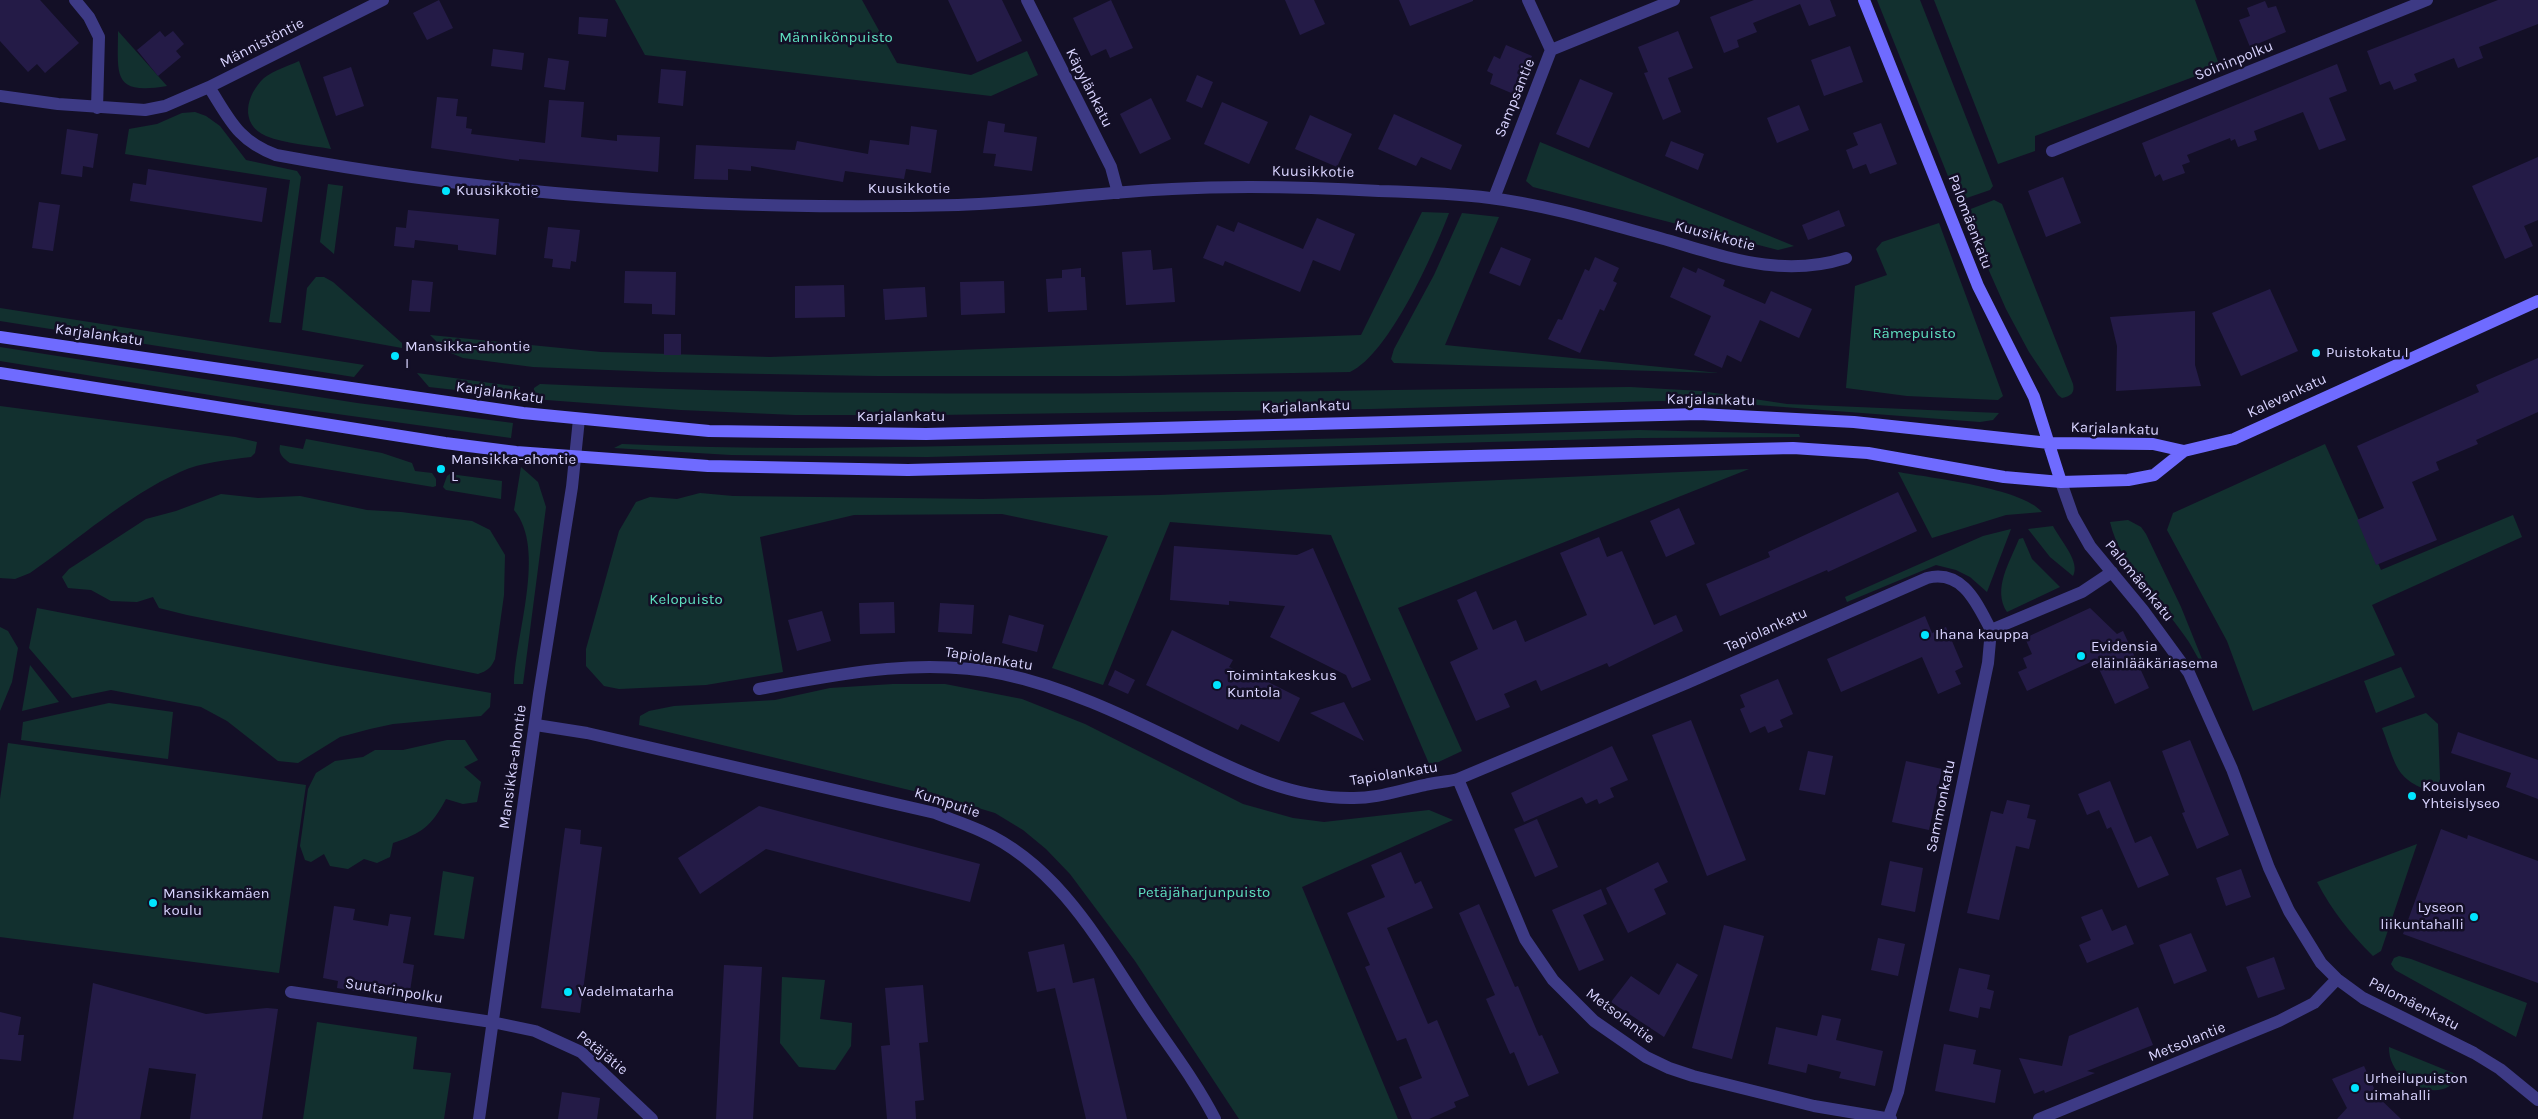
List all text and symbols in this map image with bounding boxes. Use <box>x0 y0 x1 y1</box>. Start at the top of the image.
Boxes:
street label: Männistöntie <box>217 14 307 72</box>
park label: Männikönpuisto <box>779 29 893 47</box>
street label: Soininpolku <box>2192 37 2276 85</box>
street label: Käpylänkatu <box>1061 46 1117 130</box>
street label: Sampsantie <box>1491 56 1539 140</box>
street label: Kuusikkotie <box>1272 162 1354 182</box>
street label: Palomäenkatu <box>1944 172 1996 272</box>
street label: Kuusikkotie <box>868 180 950 198</box>
place label: Kuusikkotie <box>456 182 539 200</box>
marker: Kuusikkotie <box>440 185 452 197</box>
street label: Kuusikkotie <box>1673 217 1757 255</box>
street label: Karjalankatu <box>54 320 144 350</box>
park label: Rämepuisto <box>1872 325 1956 343</box>
place label: Mansikka-ahontie I <box>405 338 530 373</box>
place label: Puistokatu I <box>2326 344 2409 362</box>
marker: Puistokatu I <box>2310 347 2322 359</box>
marker: Mansikka-ahontie I <box>389 350 401 362</box>
street label: Kalevankatu <box>2244 370 2330 422</box>
street label: Karjalankatu <box>455 378 545 408</box>
street label: Karjalankatu <box>1667 390 1755 410</box>
street label: Karjalankatu <box>1261 396 1351 418</box>
street label: Karjalankatu <box>857 408 945 426</box>
street label: Karjalankatu <box>2070 418 2160 440</box>
place label: Mansikka-ahontie L <box>451 451 576 486</box>
marker: Mansikka-ahontie L <box>435 463 447 475</box>
street label: Palomäenkatu <box>2101 537 2177 625</box>
park label: Kelopuisto <box>649 591 723 609</box>
street label: Tapiolankatu <box>1722 604 1810 656</box>
place label: Ihana kauppa <box>1935 626 2029 644</box>
marker: Ihana kauppa <box>1919 629 1931 641</box>
place label: Evidensia eläinlääkäriasema <box>2091 638 2218 673</box>
street label: Tapiolankatu <box>944 643 1034 675</box>
marker: Evidensia eläinlääkäriasema <box>2075 650 2087 662</box>
place label: Toimintakeskus Kuntola <box>1227 667 1337 702</box>
marker: Toimintakeskus Kuntola <box>1211 679 1223 691</box>
street label: Mansikka-ahontie <box>495 704 531 830</box>
street label: Tapiolankatu <box>1349 758 1439 790</box>
street label: Sammonkatu <box>1922 758 1960 854</box>
place label: Kouvolan Yhteislyseo <box>2422 778 2500 813</box>
street label: Kumputie <box>912 784 982 822</box>
marker: Kouvolan Yhteislyseo <box>2406 790 2418 802</box>
park label: Petäjäharjunpuisto <box>1138 884 1270 902</box>
place label: Mansikkamäen koulu <box>163 885 270 920</box>
marker: Mansikkamäen koulu <box>147 897 159 909</box>
place label: Lyseon liikuntahalli <box>2380 899 2464 934</box>
marker: Lyseon liikuntahalli <box>2468 911 2480 923</box>
street label: Palomäenkatu <box>2366 973 2462 1035</box>
street label: Suutarinpolku <box>344 974 444 1008</box>
place label: Vadelmatarha <box>578 983 674 1001</box>
street label: Metsolantie <box>1582 984 1658 1048</box>
marker: Vadelmatarha <box>562 986 574 998</box>
street label: Metsolantie <box>2146 1018 2228 1066</box>
street label: Petäjätie <box>573 1027 631 1079</box>
place label: Urheilupuiston uimahalli <box>2365 1070 2468 1105</box>
marker: Urheilupuiston uimahalli <box>2349 1082 2361 1094</box>

